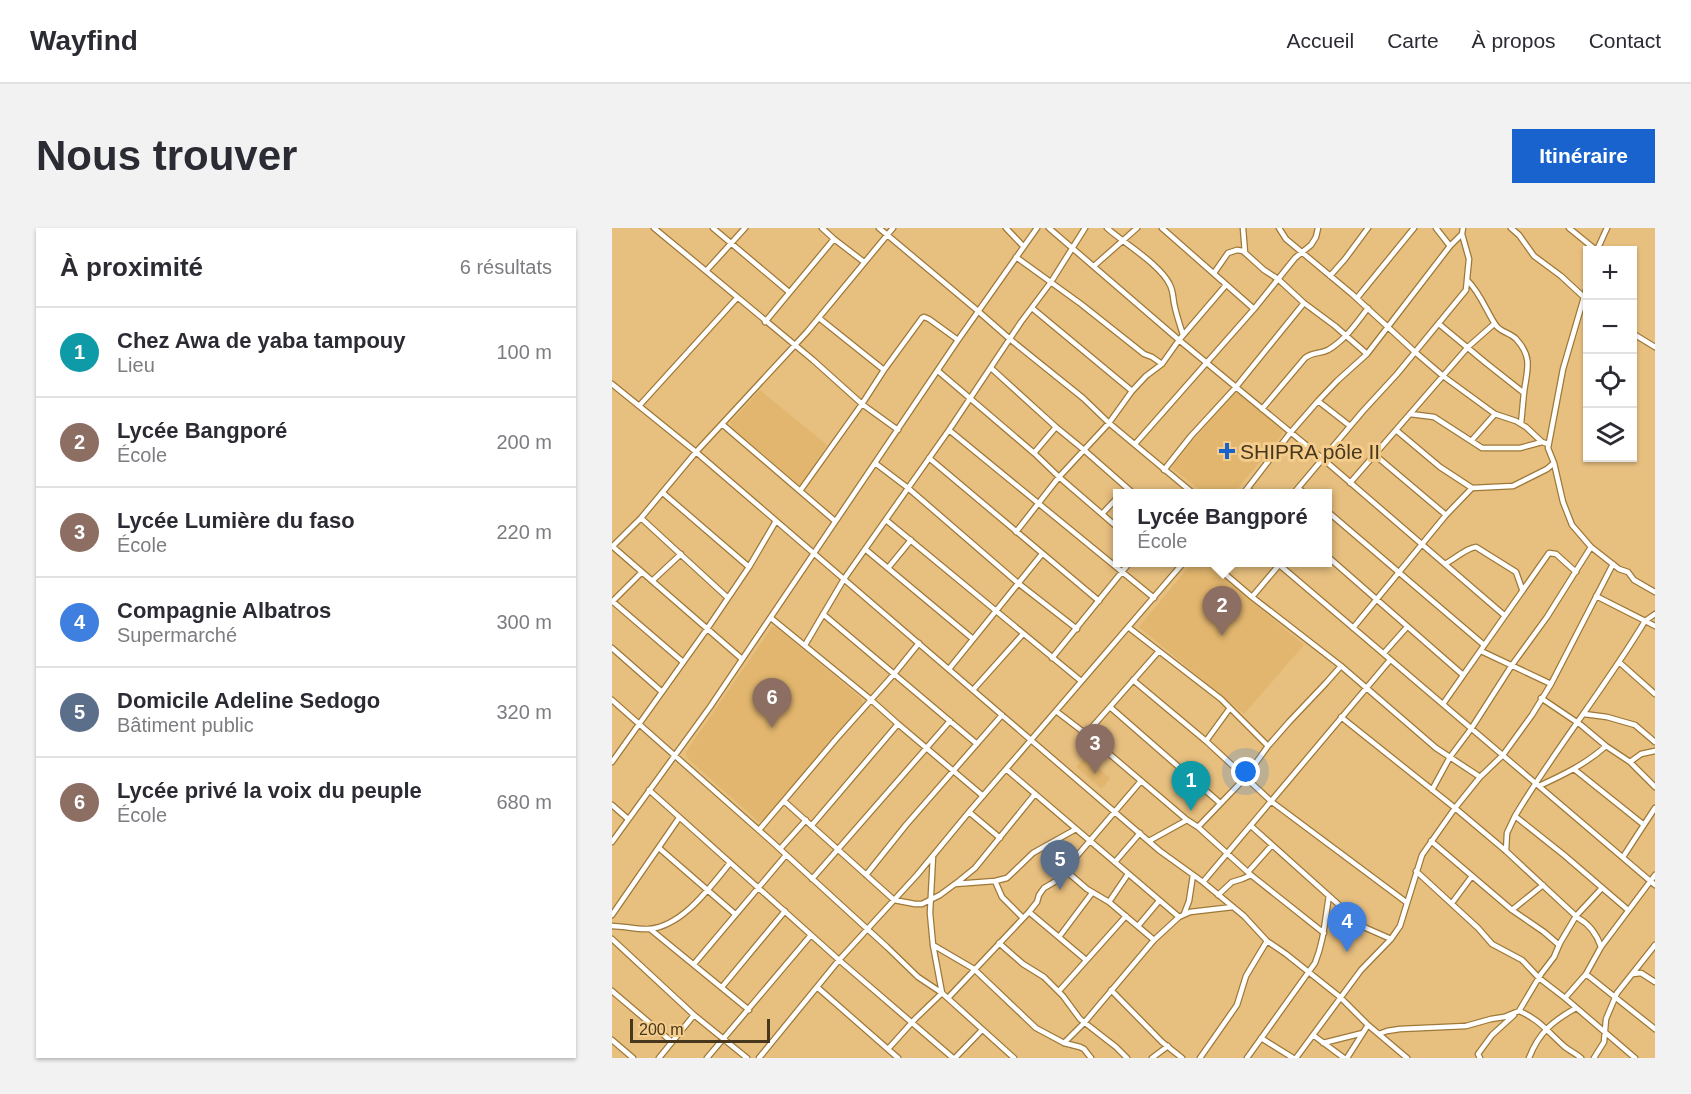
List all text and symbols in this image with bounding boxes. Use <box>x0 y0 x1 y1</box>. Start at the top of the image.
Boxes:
text: Wayfind <box>30 25 138 56</box>
text: Accueil <box>1287 29 1354 52</box>
text: Carte <box>1387 29 1439 52</box>
text: À propos <box>1472 29 1556 52</box>
text: Contact <box>1589 29 1661 52</box>
button: Itinéraire <box>1512 129 1655 183</box>
text: Nous trouver <box>36 132 297 179</box>
map controls <box>1583 246 1637 462</box>
button: + <box>1583 246 1637 300</box>
text: À proximité <box>60 252 203 282</box>
text: 6 résultats <box>460 256 552 278</box>
button: − <box>1583 300 1637 354</box>
text: Chez Awa de yaba tampouy <box>117 328 406 353</box>
text: 1 <box>74 341 85 363</box>
text: 100 m <box>496 341 552 363</box>
text: Lieu <box>117 354 155 376</box>
button: locate <box>1583 354 1637 408</box>
button: layers <box>1583 408 1637 462</box>
text: Lycée Bangporé <box>117 418 287 443</box>
text: 2 <box>74 431 85 453</box>
text: 200 m <box>496 431 552 453</box>
place label: SHIPRA pôle II <box>1240 440 1380 463</box>
marker: SHIPRA pôle II <box>1218 442 1236 460</box>
text: École <box>117 444 167 466</box>
popup <box>1113 489 1332 567</box>
text: Lycée Bangporé <box>1137 504 1308 529</box>
text: Lycée Lumière du faso <box>117 508 355 533</box>
text: 3 <box>74 521 85 543</box>
text: 220 m <box>496 521 552 543</box>
text: École <box>1137 530 1187 552</box>
text: École <box>117 534 167 556</box>
pin: 2 <box>1202 586 1242 636</box>
text: Compagnie Albatros <box>117 598 331 623</box>
text: 4 <box>74 611 85 633</box>
text: 300 m <box>496 611 552 633</box>
text: Supermarché <box>117 624 237 646</box>
pin: 6 <box>752 678 792 728</box>
text: Domicile Adeline Sedogo <box>117 688 380 713</box>
text: 5 <box>74 701 85 723</box>
text: 320 m <box>496 701 552 723</box>
text: Bâtiment public <box>117 714 254 736</box>
pin: 3 <box>1076 724 1114 774</box>
your location <box>1231 757 1260 786</box>
pin: 1 <box>1172 762 1210 811</box>
text: Lycée privé la voix du peuple <box>117 778 422 803</box>
text: 6 <box>74 791 85 813</box>
text: 680 m <box>496 791 552 813</box>
text: École <box>117 804 167 826</box>
pin: 5 <box>1040 840 1080 890</box>
pin: 4 <box>1328 902 1366 952</box>
scale bar <box>630 1016 770 1044</box>
text: 200 m <box>639 1021 683 1038</box>

